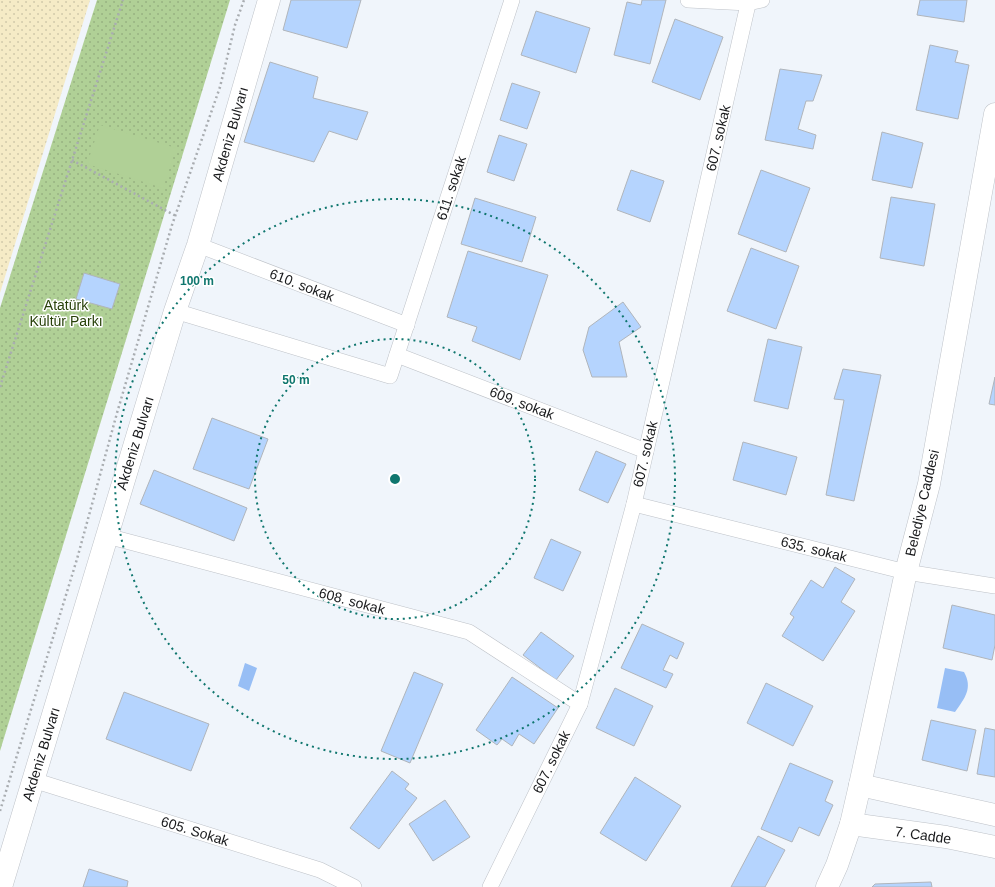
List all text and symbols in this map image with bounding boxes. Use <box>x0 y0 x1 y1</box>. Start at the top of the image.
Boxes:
street label: Akdeniz Bulvarı <box>209 85 251 183</box>
street label: 607. sokak <box>703 102 734 173</box>
street label: 611. sokak <box>433 153 469 222</box>
street label: 610. sokak <box>268 265 337 305</box>
text: 100 m <box>180 274 214 288</box>
park label: Atatürk Kültür Parkı <box>29 297 103 329</box>
text: 50 m <box>282 373 310 387</box>
street label: 609. sokak <box>488 383 557 423</box>
street label: Akdeniz Bulvarı <box>113 394 157 492</box>
street label: 607. sokak <box>630 418 661 489</box>
street label: Belediye Caddesi <box>902 448 942 558</box>
centre of rings <box>388 472 402 486</box>
street label: 635. sokak <box>779 533 850 565</box>
street label: 608. sokak <box>317 585 388 618</box>
street label: Akdeniz Bulvarı <box>19 705 63 803</box>
street label: 607. sokak <box>529 727 573 796</box>
street label: 605. Sokak <box>159 813 232 849</box>
street label: 7. Cadde <box>894 823 952 847</box>

